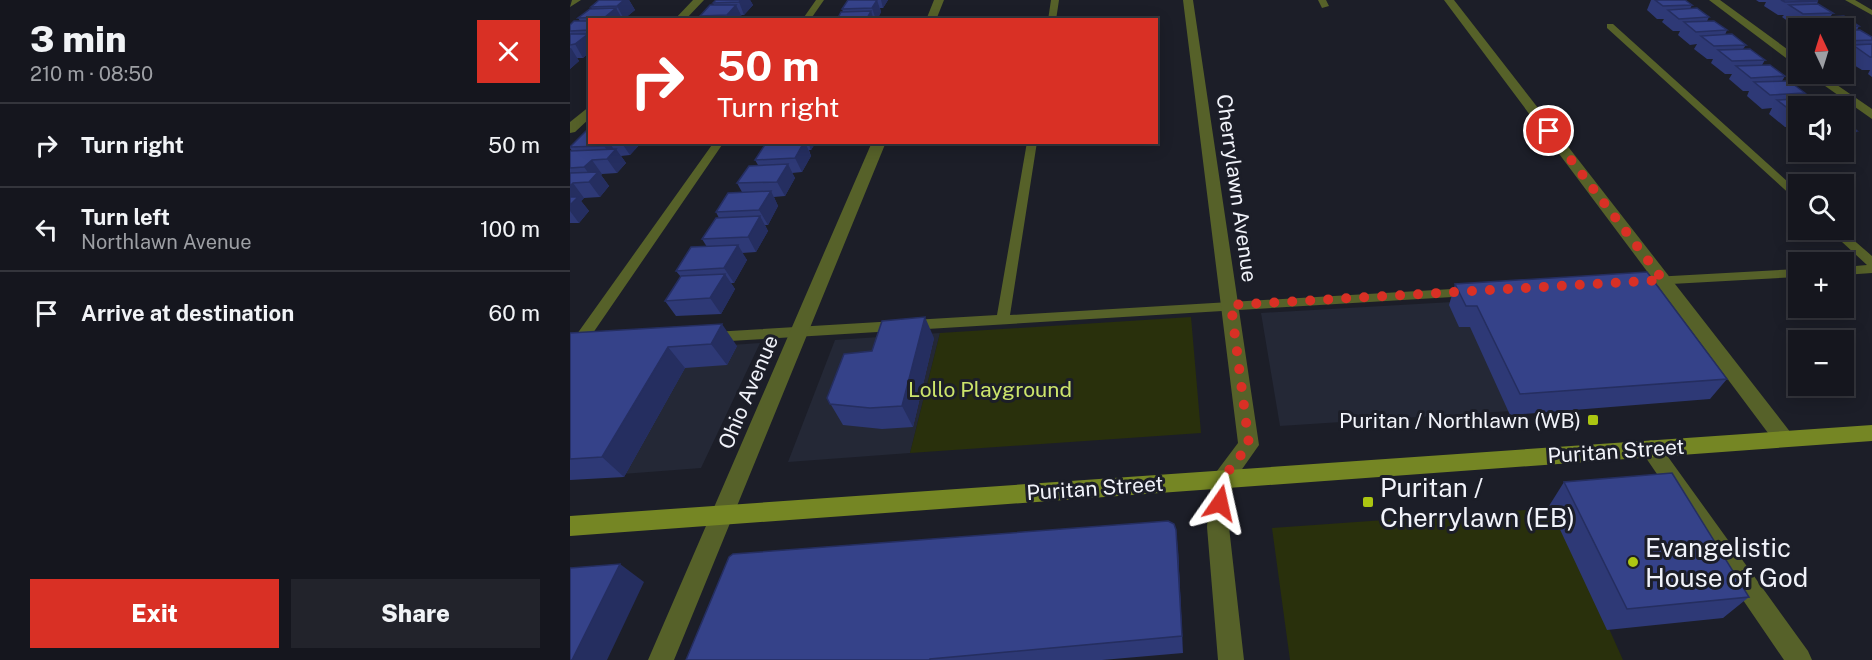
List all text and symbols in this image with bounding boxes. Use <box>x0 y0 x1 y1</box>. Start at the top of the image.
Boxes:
text: 3 min <box>30 18 127 60</box>
north arrow <box>1788 18 1854 84</box>
map controls <box>1788 18 1854 396</box>
button: close <box>477 20 540 83</box>
text: 50 m <box>717 41 820 90</box>
icon: right <box>618 42 696 120</box>
text: 210 m · 08:50 <box>30 62 153 86</box>
text: Turn right <box>717 91 840 123</box>
street label: Cherrylawn Avenue <box>1211 92 1263 284</box>
button: sound <box>1788 96 1854 162</box>
pin <box>1523 105 1574 156</box>
icon: arrive <box>1532 114 1565 147</box>
icon: right <box>30 129 63 162</box>
text: Turn right <box>81 132 184 158</box>
text: 50 m <box>488 132 540 158</box>
button: search <box>1788 174 1854 240</box>
text: Turn left <box>81 204 170 230</box>
icon: left <box>30 213 63 246</box>
text: 100 m <box>480 216 540 242</box>
text: Northlawn Avenue <box>81 230 251 254</box>
button: + <box>1788 252 1854 318</box>
icon: arrive <box>30 297 63 330</box>
text: Arrive at destination <box>81 300 294 326</box>
text: 60 m <box>489 300 540 326</box>
button: − <box>1788 330 1854 396</box>
street label: Ohio Avenue <box>713 331 783 453</box>
park label: Lollo Playground <box>908 377 1072 402</box>
place label: Puritan / Northlawn (WB) <box>1339 408 1581 433</box>
marker: Puritan / Northlawn (WB) <box>1586 413 1600 427</box>
street label: Puritan Street <box>1547 434 1685 468</box>
street label: Puritan Street <box>1026 471 1164 505</box>
position arrow <box>1188 471 1252 535</box>
place label: Puritan / Cherrylawn (EB) <box>1380 472 1575 533</box>
marker: Puritan / Cherrylawn (EB) <box>1361 495 1375 509</box>
place label: Evangelistic House of God <box>1645 532 1808 593</box>
marker: Evangelistic House of God <box>1626 555 1640 569</box>
button: Exit <box>30 579 279 648</box>
button: Share <box>291 579 540 648</box>

